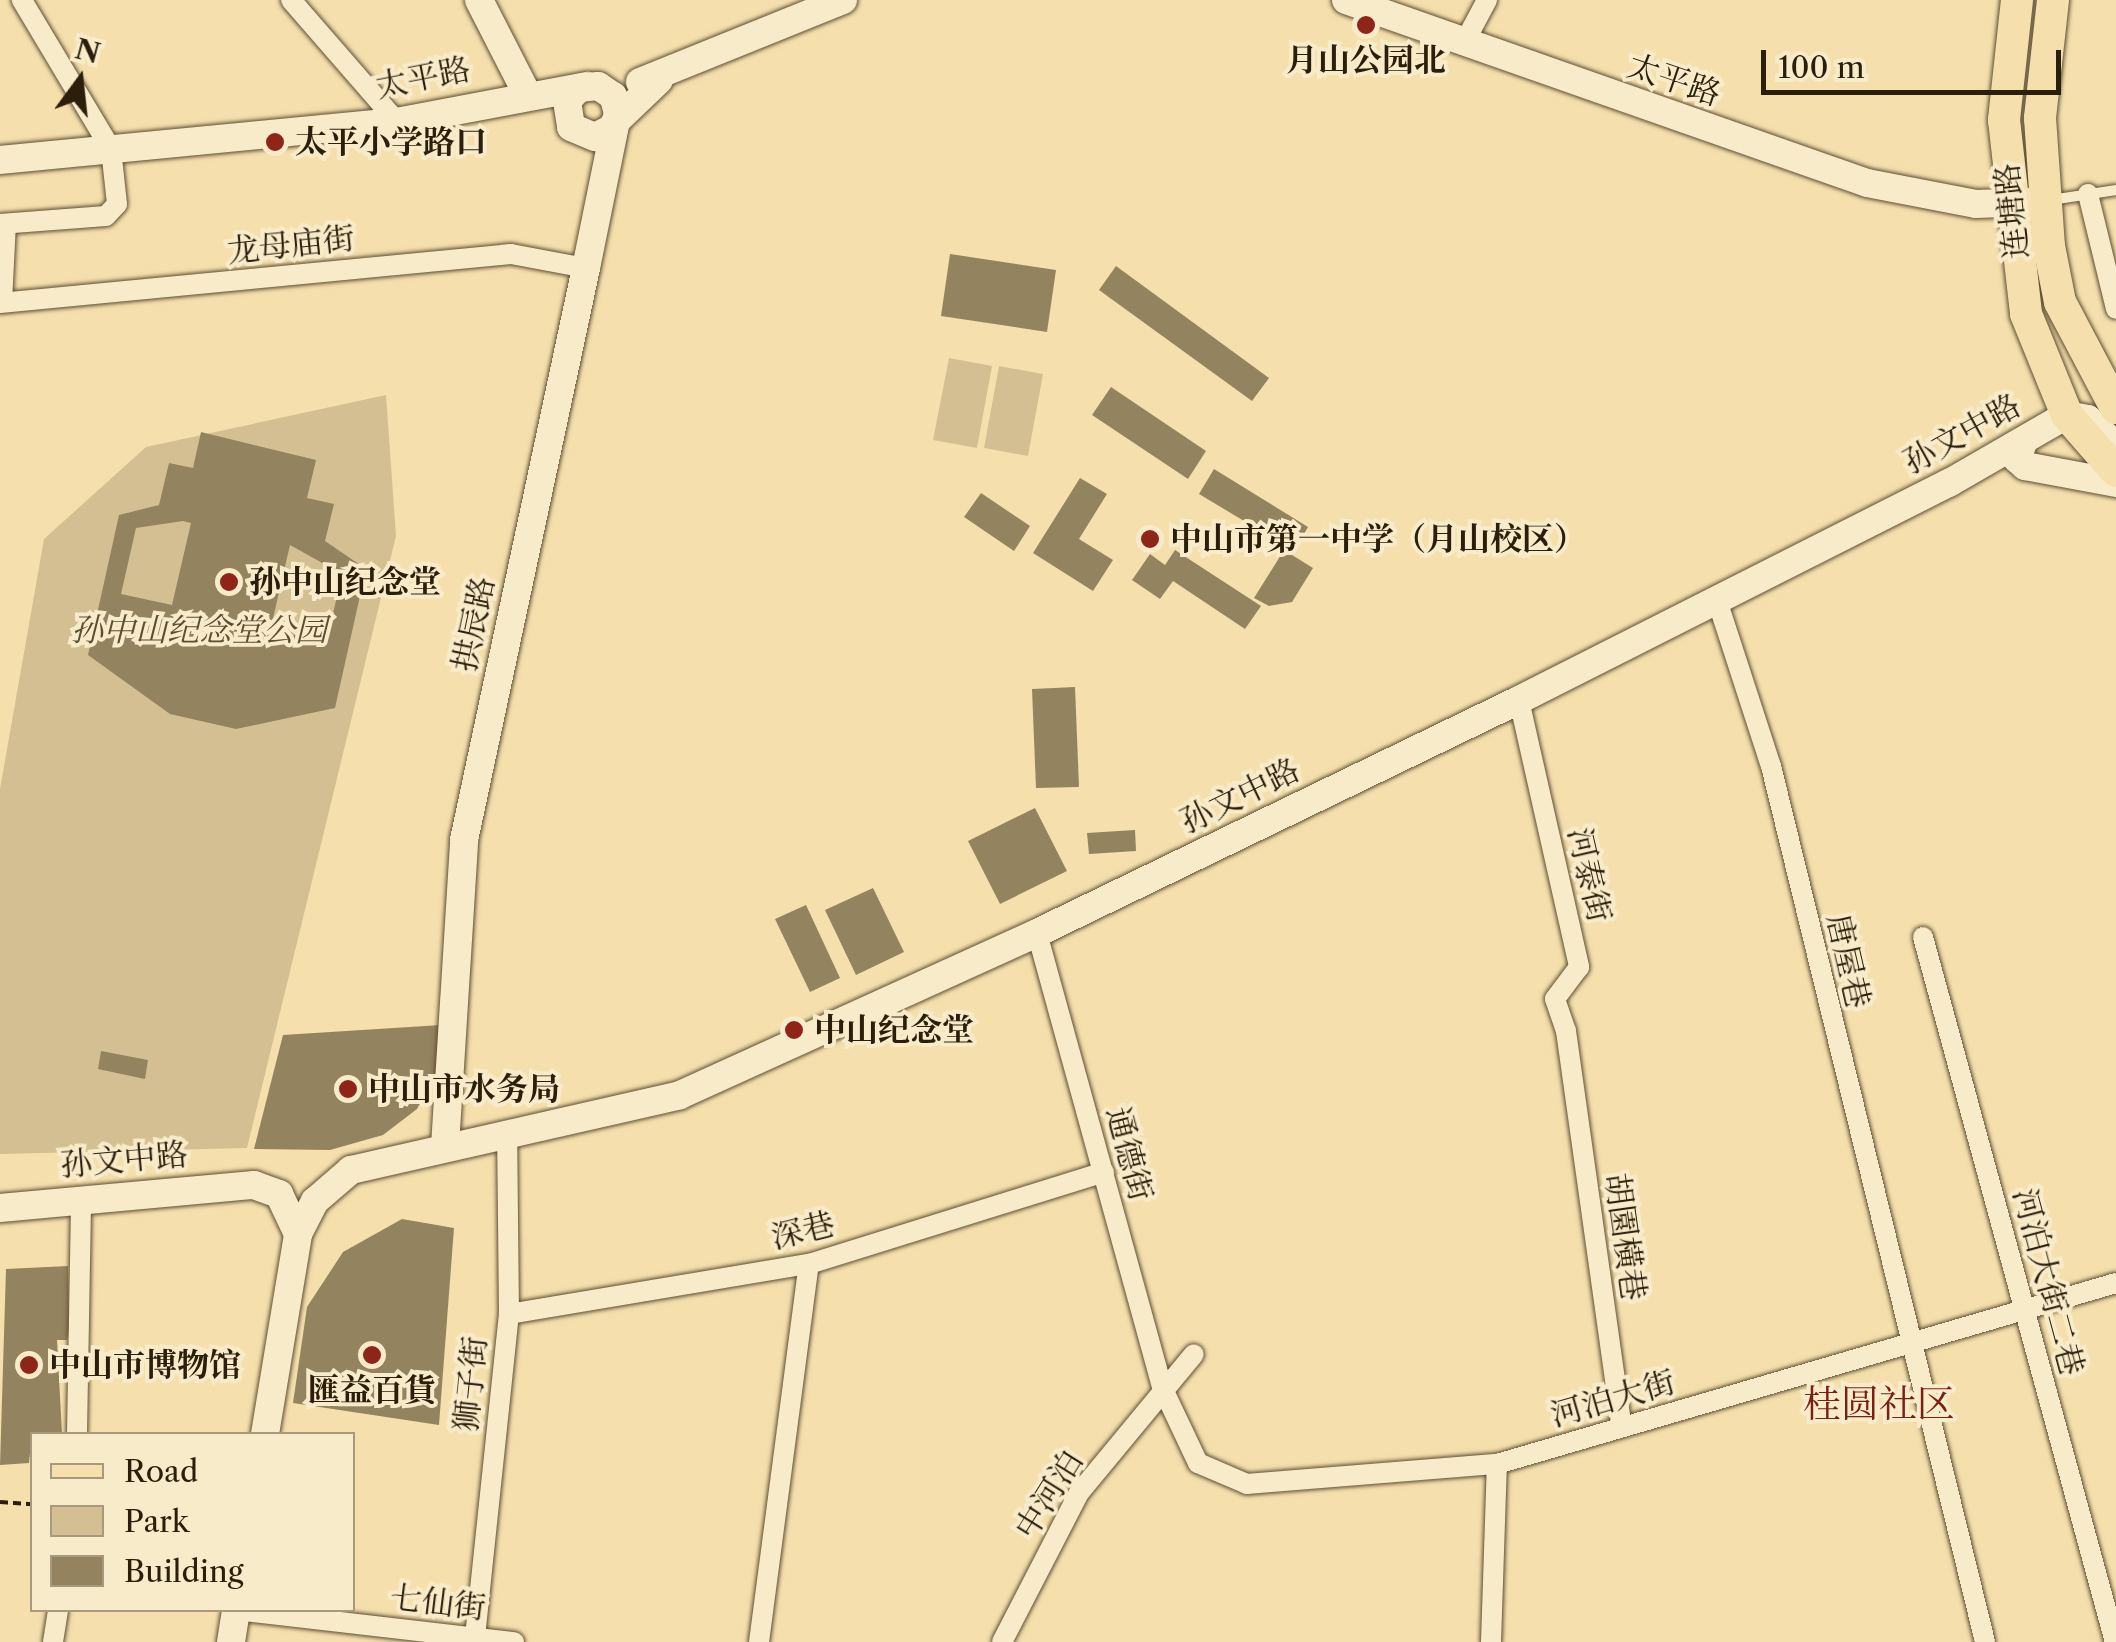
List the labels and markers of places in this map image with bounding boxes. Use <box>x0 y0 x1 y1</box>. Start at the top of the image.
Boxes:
marker: 月山公园北 <box>1355 14 1377 36</box>
place label: 月山公园北 <box>1286 41 1446 79</box>
place label: 太平小学路口 <box>295 123 487 161</box>
marker: 太平小学路口 <box>264 131 286 153</box>
place label: 中山市第一中学（月山校区） <box>1170 520 1586 558</box>
marker: 中山市第一中学（月山校区） <box>1139 528 1161 550</box>
place label: 孙中山纪念堂 <box>249 563 441 601</box>
marker: 孙中山纪念堂 <box>218 571 240 593</box>
place label: 中山纪念堂 <box>814 1011 974 1049</box>
marker: 中山纪念堂 <box>783 1019 805 1041</box>
place label: 中山市水务局 <box>368 1070 560 1108</box>
marker: 中山市水务局 <box>337 1078 359 1100</box>
marker: 匯益百貨 <box>361 1344 383 1366</box>
place label: 中山市博物馆 <box>49 1346 241 1384</box>
marker: 中山市博物馆 <box>18 1354 40 1376</box>
place label: 匯益百貨 <box>308 1371 436 1409</box>

